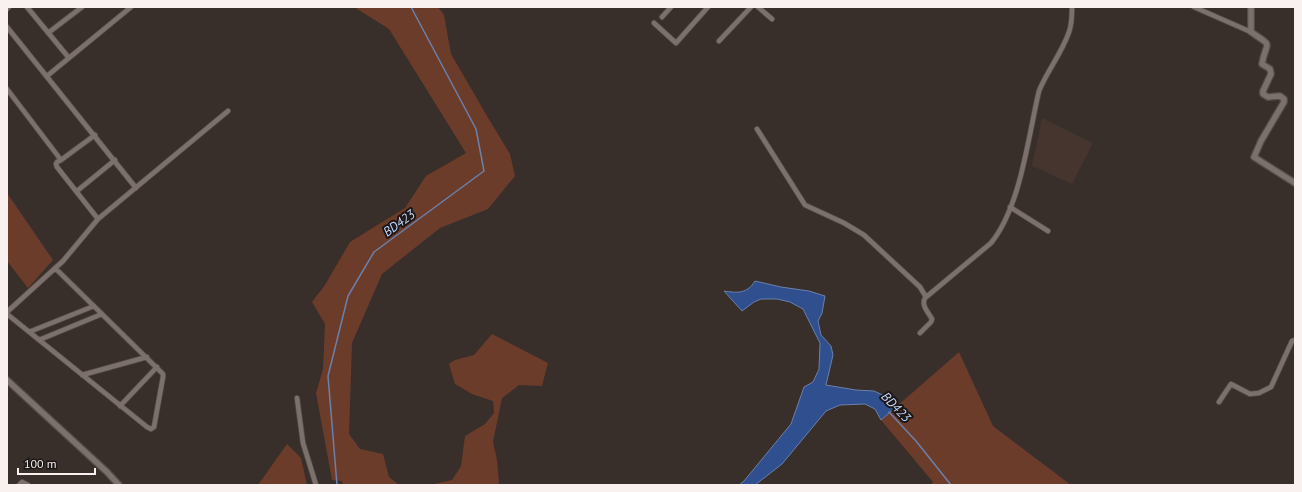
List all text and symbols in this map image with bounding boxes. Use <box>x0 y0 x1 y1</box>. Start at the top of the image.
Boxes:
water label: BD423 <box>380 206 419 240</box>
water label: BD423 <box>878 388 915 426</box>
scale bar <box>18 450 95 476</box>
text: 100 m <box>24 456 57 471</box>

